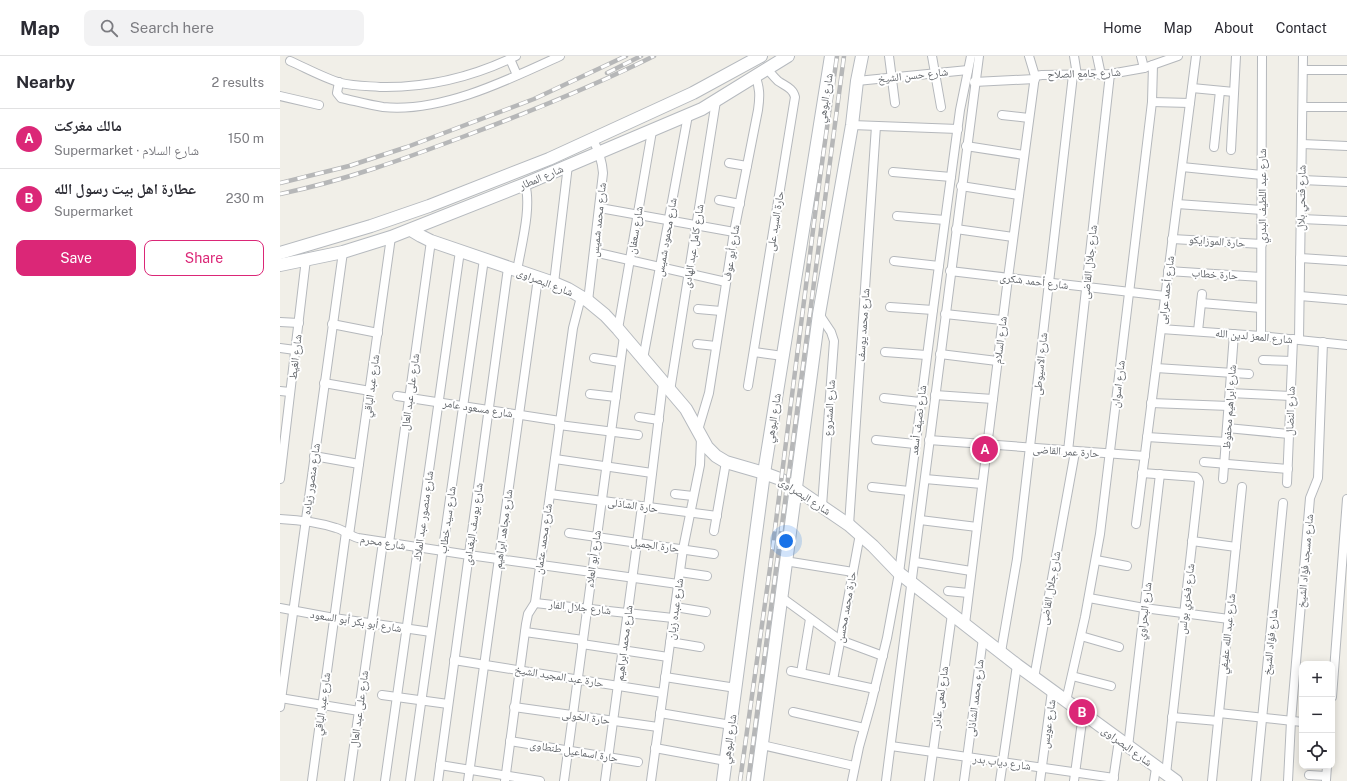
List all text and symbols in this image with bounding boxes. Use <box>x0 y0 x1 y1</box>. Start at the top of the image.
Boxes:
search box <box>84 10 364 46</box>
text: Map <box>20 17 60 39</box>
icon: search <box>98 17 120 39</box>
text: Search here <box>130 19 214 36</box>
text: Home <box>1103 20 1142 36</box>
text: Map <box>1164 20 1192 36</box>
text: About <box>1214 20 1254 36</box>
text: Contact <box>1276 20 1327 36</box>
street label: شارع حسن الشيخ <box>877 65 949 86</box>
street label: شارع جامع الصلاح <box>1047 66 1121 81</box>
text: Nearby <box>16 72 75 92</box>
street label: شارع البوهي <box>815 72 838 124</box>
text: 2 results <box>212 75 264 90</box>
text: مالك مغركت <box>54 117 122 134</box>
text: A <box>24 131 34 146</box>
text: 150 m <box>228 131 264 146</box>
text: Supermarket · شارع السلام <box>54 143 199 158</box>
street label: شارع عبد اللطيف البدري <box>1256 149 1271 243</box>
street label: شارع المطار <box>516 162 565 193</box>
street label: شارع فتحي بلال <box>1294 165 1310 231</box>
text: عطارة اهل بيت رسول الله <box>54 180 196 197</box>
street label: شارع محمد شميس <box>588 182 609 258</box>
street label: حارة السيد على <box>764 190 787 252</box>
text: B <box>25 191 33 206</box>
text: 230 m <box>226 191 264 206</box>
street label: شارع محمود شميس <box>653 197 680 278</box>
street label: شارع كامل عبد الهادى <box>680 203 707 289</box>
text: Supermarket <box>54 204 133 219</box>
street label: شارع سعفان <box>625 205 646 255</box>
street label: شارع أبو عوف <box>720 224 742 282</box>
street label: شارع جلال القاضى <box>1079 224 1100 300</box>
street label: حارة الموزايكو <box>1188 233 1246 249</box>
button: Save <box>16 240 136 276</box>
button: Share <box>144 240 264 276</box>
street label: شارع أحمد عرابى <box>1155 255 1177 325</box>
street label: شارع البصراوى <box>515 266 575 299</box>
street label: حارة خطاب <box>1191 266 1239 282</box>
street label: شارع أحمد شكرى <box>999 270 1069 292</box>
street label: شارع محمد يوسف <box>854 288 873 362</box>
street label: شارع السلام <box>991 315 1010 365</box>
street label: شارع المعز لدين الله <box>1215 327 1293 346</box>
street label: شارع الاسيوطى <box>1031 332 1050 396</box>
street label: شارع الغيط <box>286 334 305 380</box>
street label: شارع على عبد العال <box>399 353 422 431</box>
street label: شارع عبد الباقي <box>361 354 384 419</box>
street label: شارع اسوان <box>1109 360 1128 409</box>
street label: شارع ابراهيم محفوظ <box>1220 364 1240 450</box>
street label: شارع المشروع <box>821 379 838 437</box>
street label: شارع نصيف أسعد <box>907 384 929 456</box>
street label: شارع النضال <box>1283 386 1298 436</box>
street label: شارع البوهي <box>763 392 786 444</box>
street label: شارع مسعود عامر <box>441 396 514 420</box>
pin: A <box>972 434 998 464</box>
street label: شارع منصور زياده <box>300 442 323 516</box>
street label: حارة عمر القاضى <box>1032 443 1100 460</box>
street label: شارع منصور عبد الملاك <box>411 470 436 562</box>
street label: شارع البصراوى <box>776 475 833 518</box>
street label: شارع يوسف البغدادى <box>461 482 486 566</box>
street label: شارع سيد خطاب <box>436 486 459 555</box>
street label: شارع مجاهد ابراهيم <box>491 488 517 570</box>
street label: حارة الشاذلى <box>607 496 659 515</box>
street label: شارع محمد عثمان <box>532 503 555 575</box>
street label: شارع مسجد فؤاد الشيخ <box>1295 514 1316 609</box>
street label: شارع أبو العلاء <box>582 529 604 589</box>
your location <box>776 531 796 551</box>
street label: شارع محرم <box>359 532 407 552</box>
street label: حارة الجميل <box>630 536 680 555</box>
street label: شارع جلال القاضى <box>1038 550 1063 626</box>
street label: شارع فخري بولس <box>1176 563 1199 635</box>
street label: حارة محمد محسن <box>834 570 859 644</box>
street label: شارع عبده زيان <box>665 577 686 641</box>
street label: شارع البحراوي <box>1135 581 1156 641</box>
street label: شارع عبد الله عفيفي <box>1217 593 1240 675</box>
street label: شارع جلال الفار <box>547 598 612 617</box>
street label: شارع محمد ابراهيم <box>613 604 637 682</box>
street label: شارع أبو بكر أبو السعود <box>309 607 403 635</box>
street label: شارع فؤاد الشيخ <box>1261 608 1280 676</box>
street label: شارع محمد الشاذلى <box>964 659 987 737</box>
map controls <box>1299 661 1335 769</box>
button: + <box>1299 661 1335 697</box>
street label: حارة عبد المجيد الشيخ <box>513 663 604 690</box>
street label: شارع لمعى عاذر <box>930 665 951 730</box>
street label: شارع على عبد العال <box>348 670 371 748</box>
street label: شارع عبد الباقي <box>312 672 335 737</box>
pin: B <box>1069 697 1095 727</box>
button: − <box>1299 697 1335 733</box>
street label: شارع عويس <box>1039 699 1058 749</box>
street label: حارة الخولى <box>561 708 611 727</box>
street label: شارع البوهي <box>720 713 741 765</box>
street label: شارع البصراوى <box>1099 724 1155 769</box>
button: locate <box>1299 733 1335 769</box>
street label: حارة اسماعيل طنطاوى <box>529 738 619 765</box>
street label: شارع دياب بدر <box>971 752 1032 773</box>

